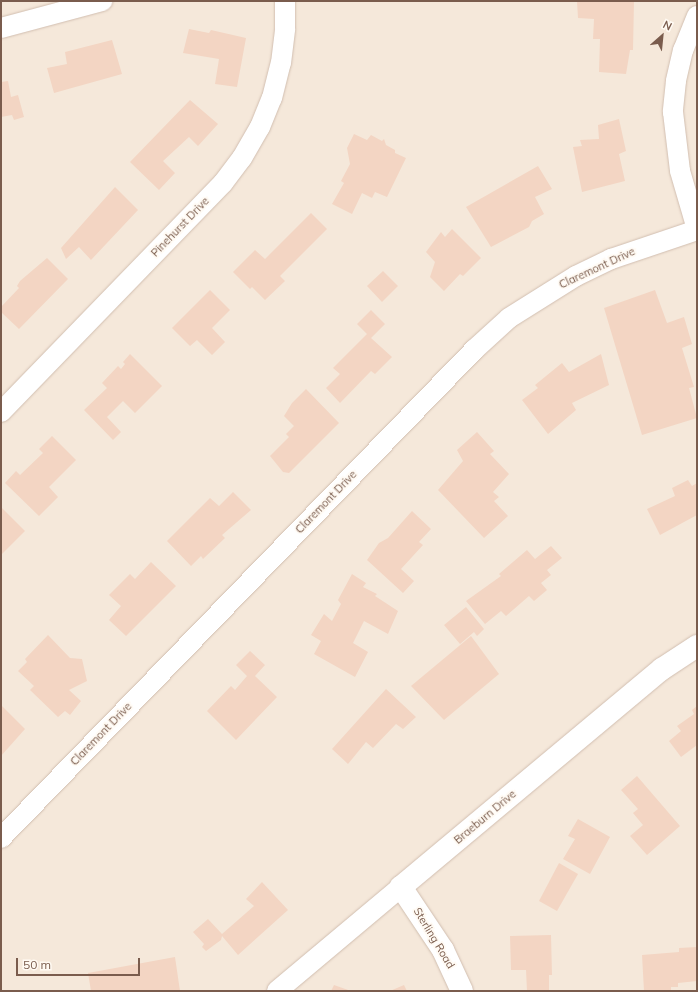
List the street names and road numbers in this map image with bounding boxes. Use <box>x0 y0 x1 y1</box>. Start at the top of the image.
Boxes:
street label: Pinehurst Drive <box>148 194 212 260</box>
street label: Claremont Drive <box>557 245 637 291</box>
street label: Claremont Drive <box>293 468 359 536</box>
street label: Claremont Drive <box>68 700 134 768</box>
street label: Braeburn Drive <box>451 787 519 847</box>
street label: Sterling Road <box>411 905 457 971</box>

